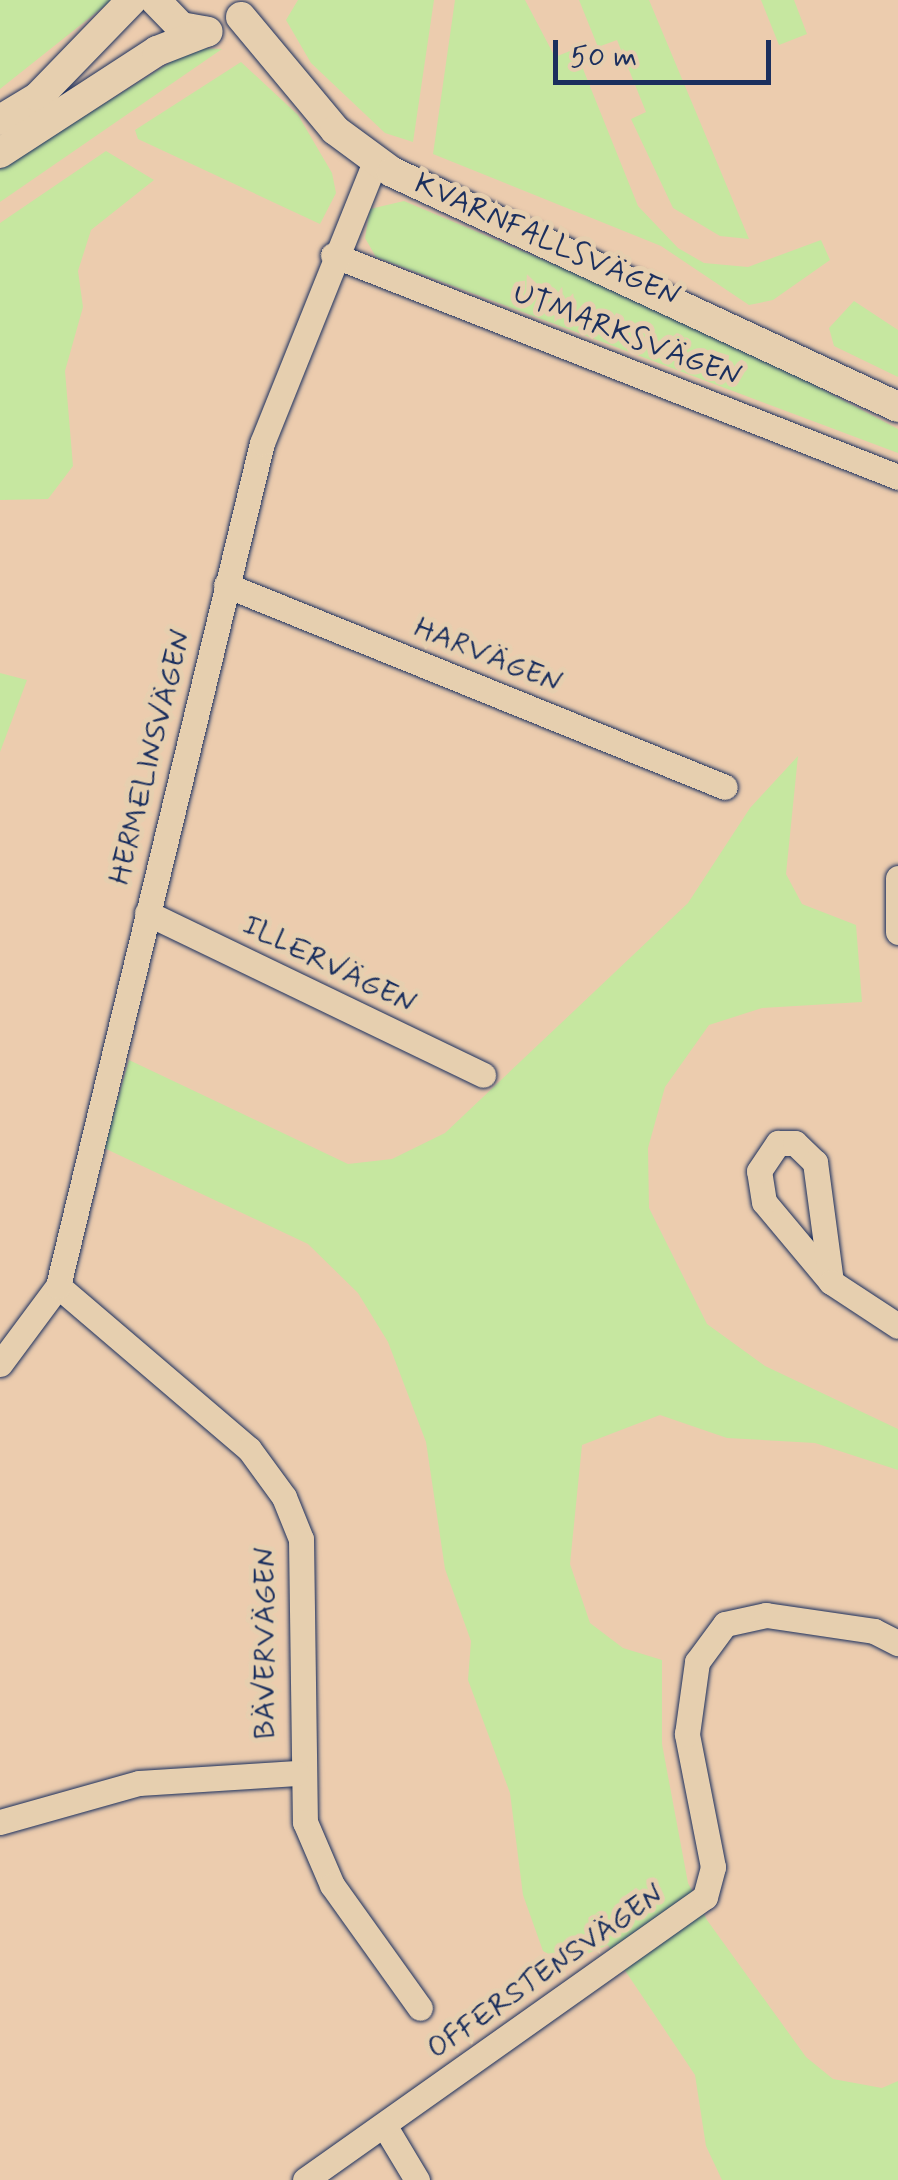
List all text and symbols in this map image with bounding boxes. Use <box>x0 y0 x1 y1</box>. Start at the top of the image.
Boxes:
scale bar <box>558 20 776 82</box>
text: 50 m <box>570 38 637 77</box>
street label: KVARNFALLSVÄGEN <box>409 166 685 316</box>
street label: UTMARKSVÄGEN <box>508 276 746 396</box>
street label: HARVÄGEN <box>409 610 567 702</box>
street label: HERMELINSVÄGEN <box>102 626 200 888</box>
street label: ILLERVÄGEN <box>236 907 422 1023</box>
street label: BÄVERVÄGEN <box>248 1547 284 1739</box>
street label: OFFERSTENSVÄGEN <box>420 1877 672 2067</box>

